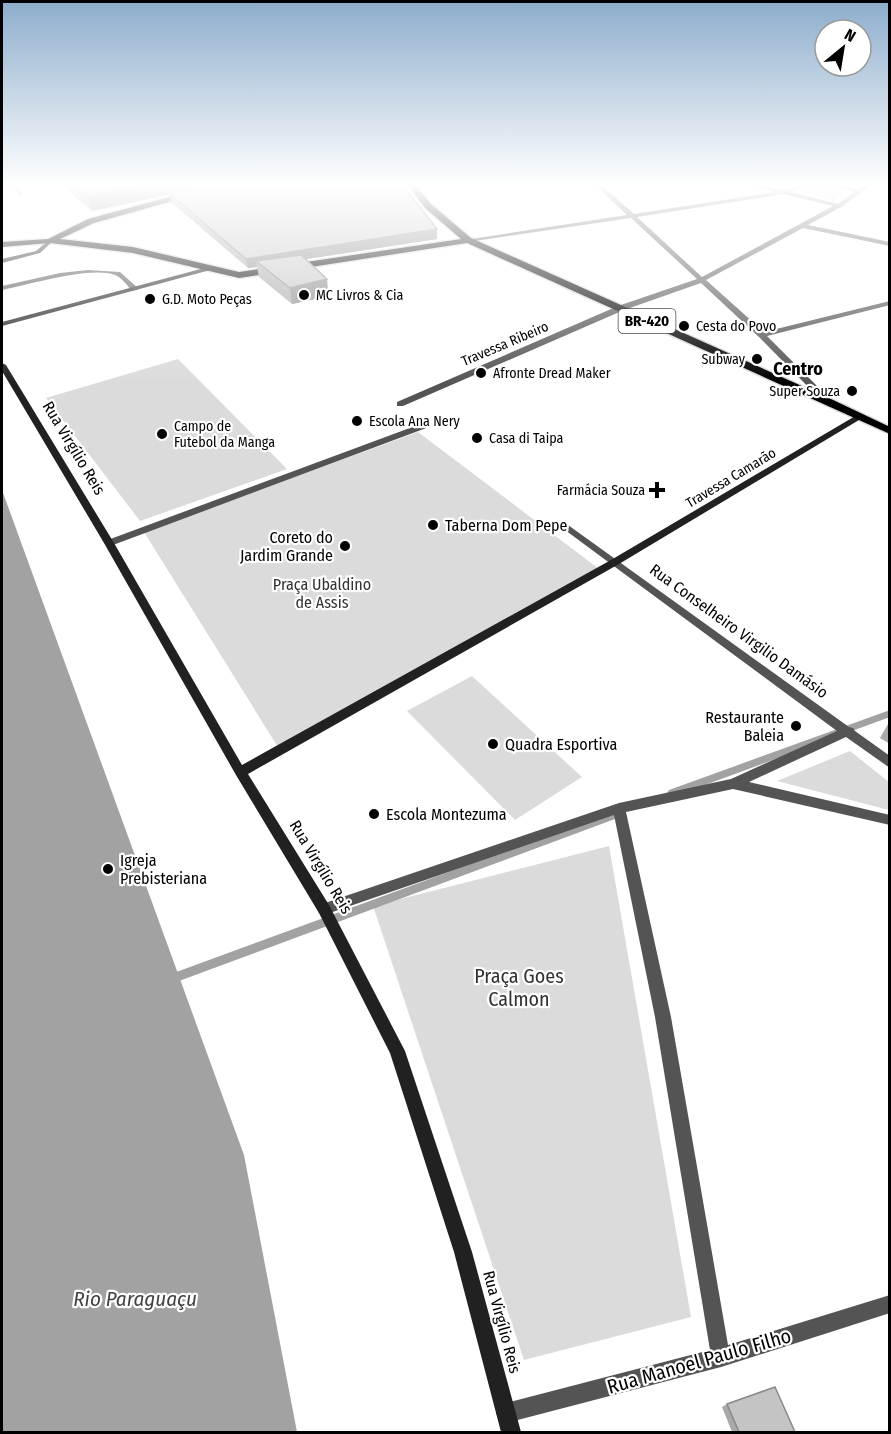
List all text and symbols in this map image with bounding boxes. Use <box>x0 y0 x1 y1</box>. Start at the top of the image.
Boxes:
north arrow <box>813 18 873 78</box>
text: N <box>841 25 859 46</box>
place label: MC Livros & Cia <box>316 287 404 304</box>
marker: MC Livros & Cia <box>297 288 311 302</box>
place label: G.D. Moto Peças <box>162 291 252 308</box>
marker: G.D. Moto Peças <box>143 292 157 306</box>
road number: BR-420 <box>618 309 676 333</box>
street label: Travessa Ribeiro <box>459 318 551 370</box>
place label: Cesta do Povo <box>696 318 776 335</box>
marker: Cesta do Povo <box>677 319 691 333</box>
place label: Subway <box>701 351 746 368</box>
marker: Subway <box>750 352 764 366</box>
district label: Centro <box>773 358 823 380</box>
place label: Afronte Dread Maker <box>493 365 611 382</box>
marker: Afronte Dread Maker <box>474 366 488 380</box>
place label: Super Souza <box>769 383 840 400</box>
marker: Super Souza <box>845 384 859 398</box>
street label: Rua Virgílio Reis <box>39 398 109 498</box>
place label: Escola Ana Nery <box>369 413 461 430</box>
marker: Escola Ana Nery <box>350 414 364 428</box>
place label: Campo de Futebol da Manga <box>174 418 275 451</box>
marker: Campo de Futebol da Manga <box>155 427 169 441</box>
place label: Casa di Taipa <box>489 430 564 447</box>
marker: Casa di Taipa <box>470 431 484 445</box>
street label: Travessa Camarão <box>683 444 779 512</box>
place label: Farmácia Souza <box>557 482 645 499</box>
marker: Farmácia Souza <box>650 483 664 497</box>
place label: Taberna Dom Pepe <box>445 516 568 535</box>
marker: Taberna Dom Pepe <box>426 518 440 532</box>
place label: Coreto do Jardim Grande <box>240 528 333 565</box>
marker: Coreto do Jardim Grande <box>338 539 352 553</box>
street label: Rua Conselheiro Virgilio Damásio <box>646 560 832 702</box>
park label: Praça Ubaldino de Assis <box>273 575 371 612</box>
place label: Restaurante Baleia <box>705 708 784 745</box>
marker: Restaurante Baleia <box>789 719 803 733</box>
place label: Quadra Esportiva <box>505 735 617 754</box>
marker: Quadra Esportiva <box>486 737 500 751</box>
place label: Escola Montezuma <box>386 805 507 824</box>
marker: Escola Montezuma <box>367 807 381 821</box>
street label: Rua Virgílio Reis <box>286 817 356 917</box>
place label: Igreja Prebisteriana <box>120 851 207 888</box>
marker: Igreja Prebisteriana <box>101 862 115 876</box>
park label: Praça Goes Calmon <box>474 964 564 1011</box>
street label: Rua Virgílio Reis <box>479 1269 525 1376</box>
water label: Rio Paraguaçu <box>73 1286 197 1312</box>
street label: Rua Manoel Paulo Filho <box>604 1323 794 1399</box>

